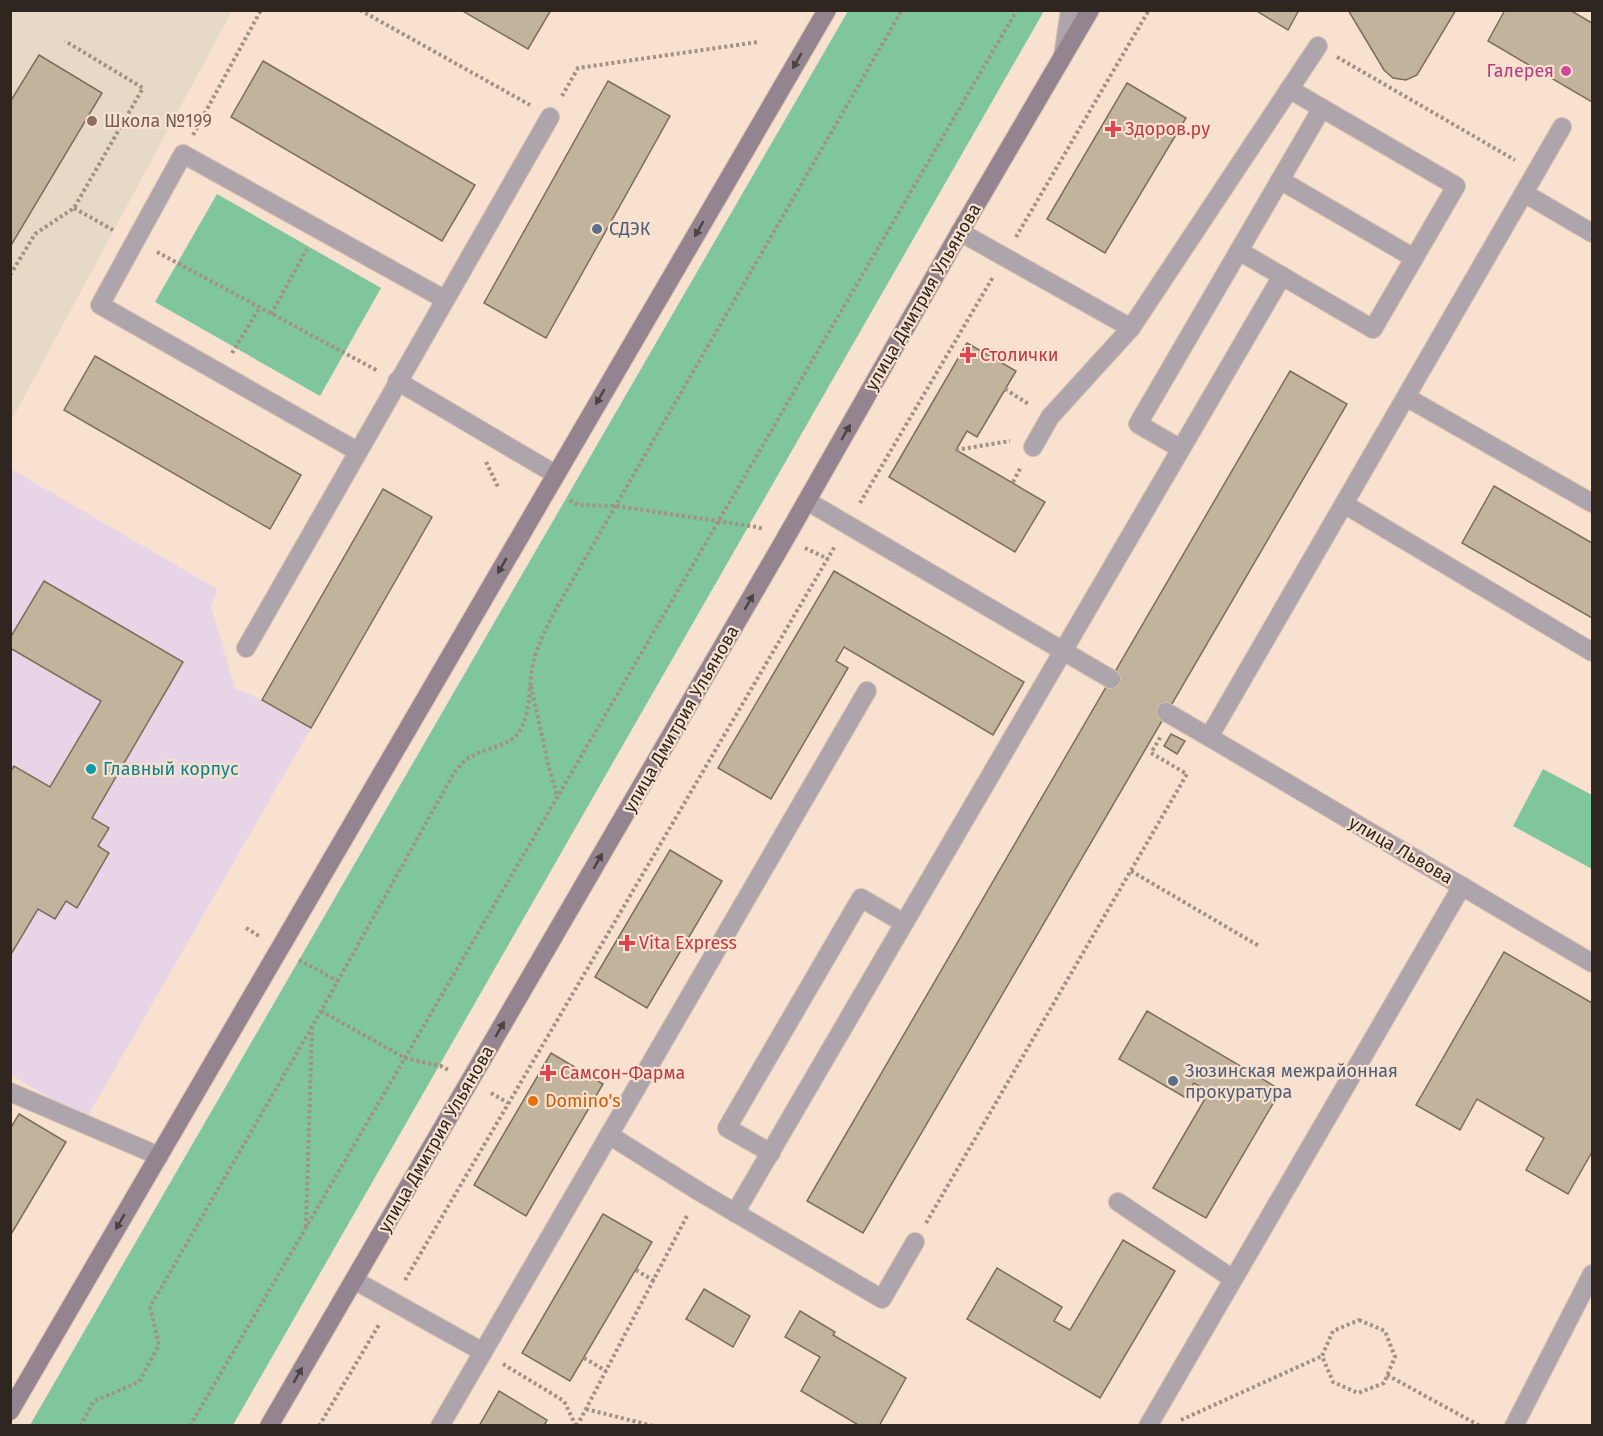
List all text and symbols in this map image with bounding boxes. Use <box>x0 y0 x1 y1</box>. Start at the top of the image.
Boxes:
one-way arrow <box>792 53 802 70</box>
place label: Галерея <box>1486 60 1554 82</box>
marker: Галерея <box>1559 64 1573 78</box>
place label: Школа №199 <box>104 110 212 132</box>
marker: Школа №199 <box>85 114 99 128</box>
place label: Здоров.ру <box>1125 118 1210 140</box>
marker: Здоров.ру <box>1106 122 1120 136</box>
street label: улица Дмитрия Ульянова <box>860 200 986 394</box>
place label: СДЭК <box>609 218 651 240</box>
one-way arrow <box>693 221 704 237</box>
marker: СДЭК <box>590 222 604 236</box>
place label: Столички <box>980 344 1058 366</box>
marker: Столички <box>961 348 975 362</box>
one-way arrow <box>595 389 605 406</box>
one-way arrow <box>841 424 851 441</box>
one-way arrow <box>497 558 507 575</box>
one-way arrow <box>744 593 754 610</box>
street label: улица Дмитрия Ульянова <box>618 622 744 816</box>
place label: Главный корпус <box>103 758 239 780</box>
marker: Главный корпус <box>84 762 98 776</box>
street label: улица Львова <box>1345 811 1457 889</box>
one-way arrow <box>593 852 603 869</box>
place label: Vita Express <box>639 932 737 954</box>
marker: Vita Express <box>620 936 634 950</box>
one-way arrow <box>494 1021 505 1037</box>
street label: улица Дмитрия Ульянова <box>373 1042 499 1236</box>
place label: Зюзинская межрайонная прокуратура <box>1185 1060 1398 1103</box>
place label: Самсон-Фарма <box>560 1062 685 1084</box>
marker: Самсон-Фарма <box>541 1066 555 1080</box>
marker: Зюзинская межрайонная прокуратура <box>1166 1074 1180 1088</box>
place label: Domino's <box>545 1090 621 1112</box>
marker: Domino's <box>526 1094 540 1108</box>
one-way arrow <box>115 1214 125 1231</box>
one-way arrow <box>293 1367 304 1383</box>

